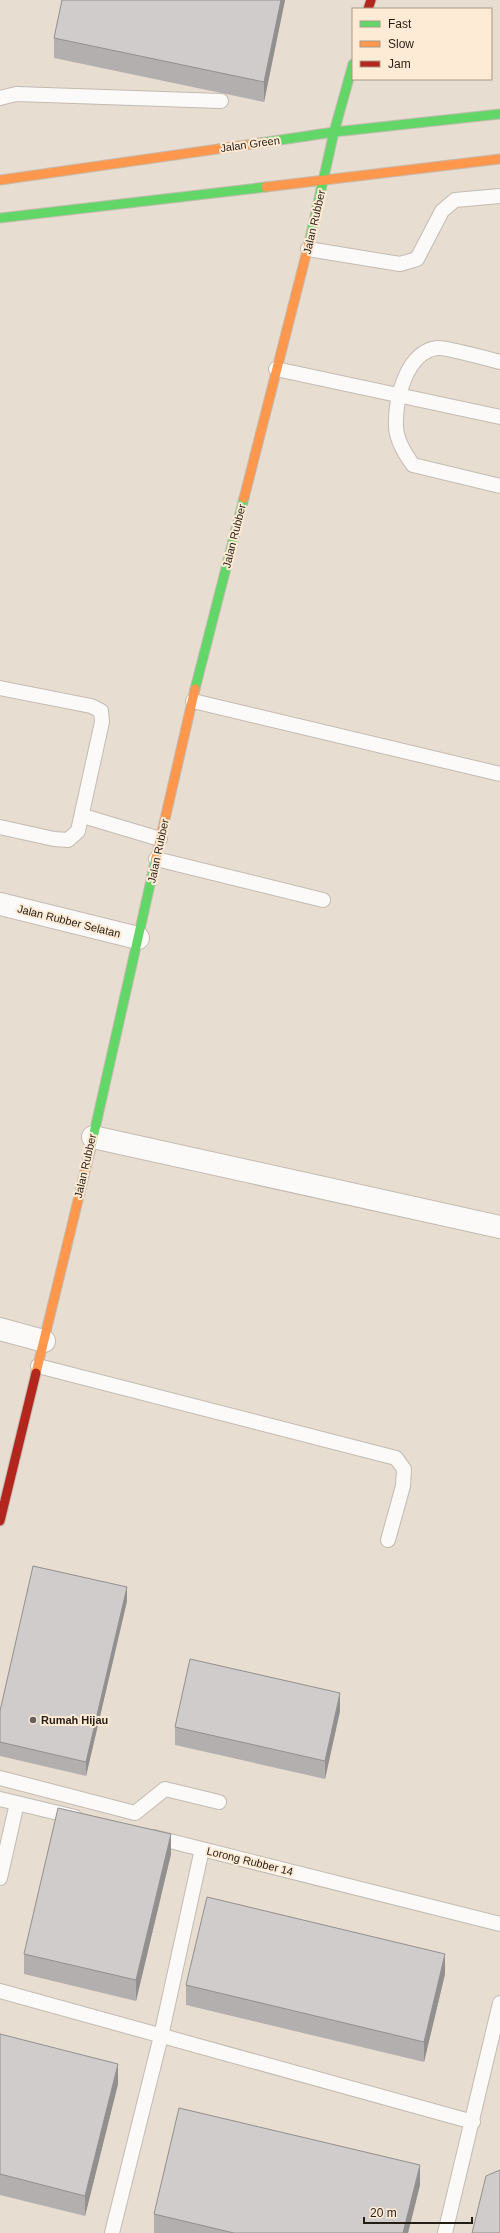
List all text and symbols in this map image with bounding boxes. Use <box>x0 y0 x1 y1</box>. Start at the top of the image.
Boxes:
legend <box>352 8 492 80</box>
text: Fast <box>388 17 412 31</box>
text: Slow <box>388 37 414 51</box>
text: Jam <box>388 57 411 71</box>
street label: Jalan Green <box>219 134 281 154</box>
street label: Jalan Rubber <box>301 188 327 255</box>
street label: Jalan Rubber <box>220 502 248 569</box>
street label: Jalan Rubber <box>145 817 171 884</box>
street label: Jalan Rubber Selatan <box>16 902 122 940</box>
street label: Jalan Rubber <box>72 1132 98 1199</box>
place label: Rumah Hijau <box>41 1714 108 1726</box>
marker: Rumah Hijau <box>28 1715 38 1725</box>
street label: Lorong Rubber 14 <box>206 1844 294 1878</box>
scale bar <box>364 2199 472 2225</box>
text: 20 m <box>370 2206 397 2220</box>

